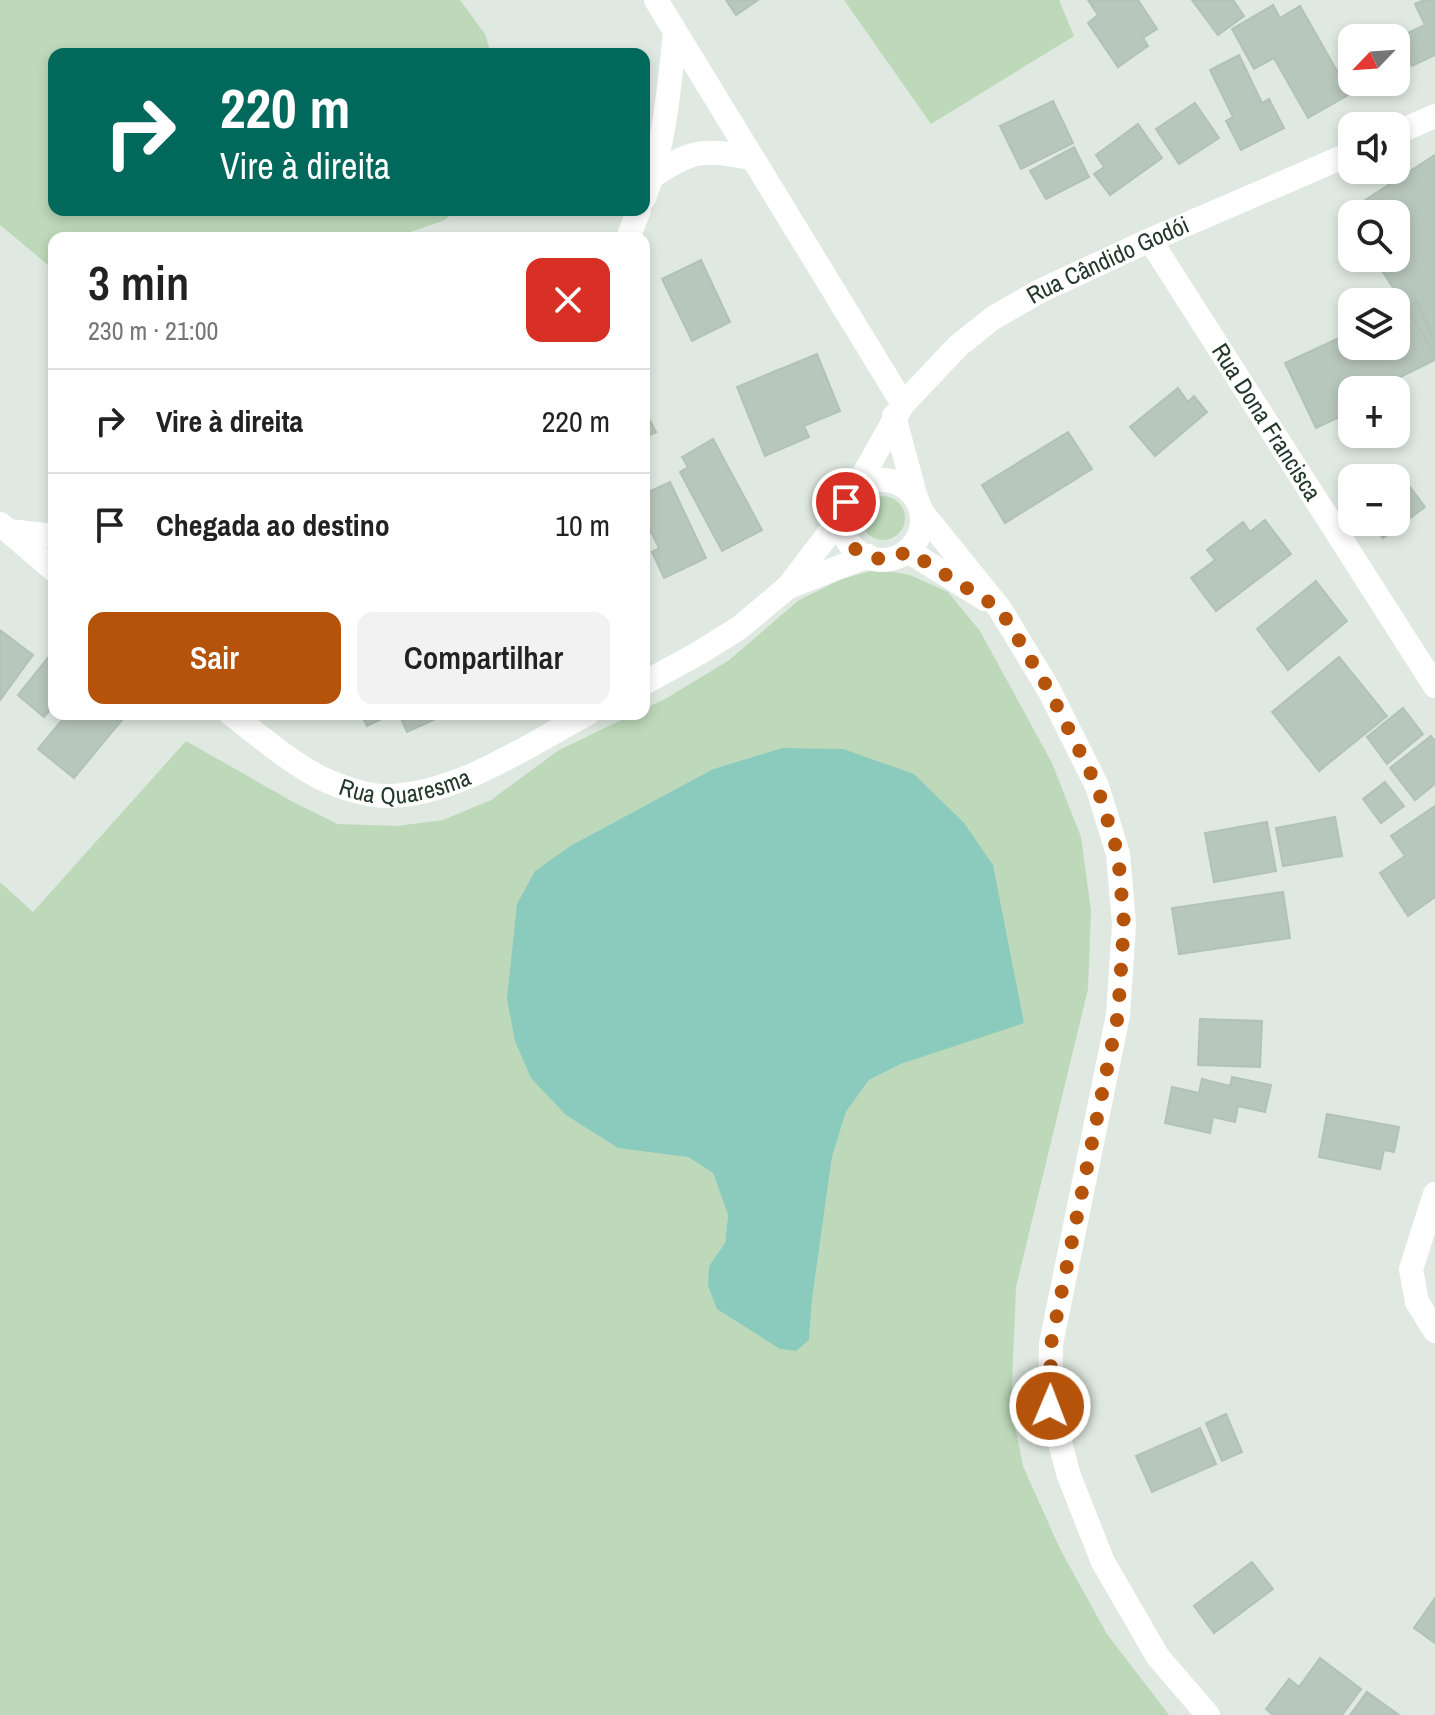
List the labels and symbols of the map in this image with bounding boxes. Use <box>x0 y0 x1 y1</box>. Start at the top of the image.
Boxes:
north arrow <box>1338 24 1410 96</box>
street label: Rua Cândido Godói <box>1020 208 1194 311</box>
street label: Rua Dona Francisca <box>1205 337 1329 506</box>
pin <box>812 468 880 536</box>
street label: Rua Quaresma <box>335 760 475 811</box>
position arrow <box>1008 1364 1092 1448</box>

